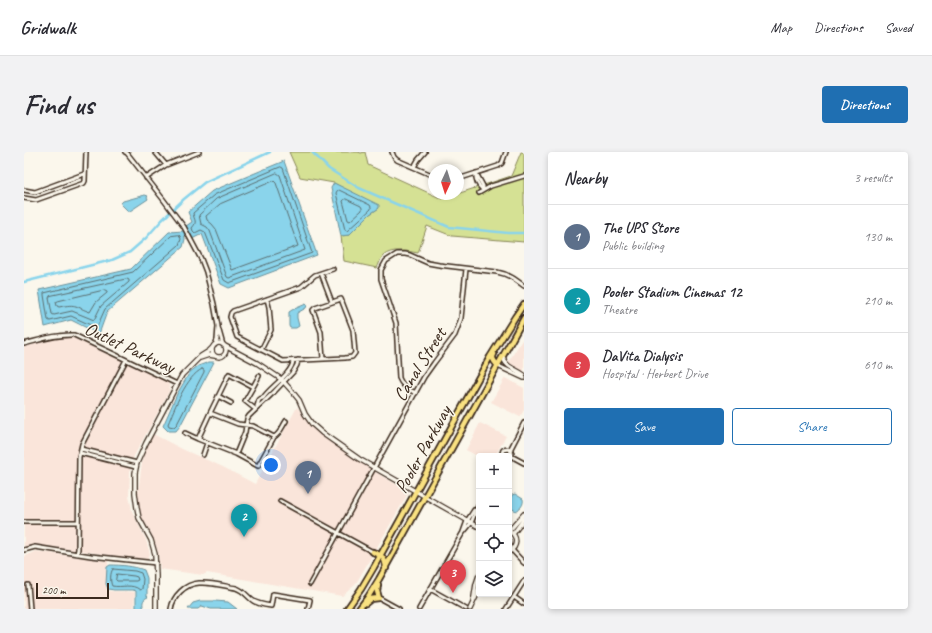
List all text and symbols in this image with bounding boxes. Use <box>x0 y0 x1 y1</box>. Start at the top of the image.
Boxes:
text: Gridwalk <box>20 16 76 40</box>
text: Map <box>771 19 792 36</box>
text: Directions <box>814 19 863 36</box>
text: Saved <box>885 19 912 36</box>
button: Directions <box>822 86 908 123</box>
text: Find us <box>24 87 94 122</box>
north arrow <box>428 164 464 200</box>
text: Nearby <box>564 168 607 189</box>
text: 3 results <box>854 170 892 186</box>
text: The UPS Store <box>602 219 679 238</box>
text: 1 <box>574 229 580 245</box>
text: 130 m <box>864 229 892 245</box>
text: Public building <box>602 238 664 254</box>
text: Pooler Stadium Cinemas 12 <box>602 283 742 302</box>
text: 2 <box>574 293 580 309</box>
text: 210 m <box>864 293 892 309</box>
text: Theatre <box>602 302 637 318</box>
street label: Outlet Parkway <box>81 317 180 380</box>
street label: Canal Street <box>388 322 453 406</box>
text: DaVita Dialysis <box>602 347 682 366</box>
text: 3 <box>574 357 580 373</box>
text: 610 m <box>864 357 892 373</box>
text: Hospital · Herbert Drive <box>602 366 708 382</box>
street label: Pooler Parkway <box>389 400 458 498</box>
button: Save <box>564 408 724 445</box>
button: Share <box>732 408 892 445</box>
map controls <box>476 453 512 597</box>
button: + <box>476 453 512 489</box>
your location <box>261 455 281 475</box>
pin: 1 <box>295 461 321 494</box>
button: − <box>476 489 512 525</box>
pin: 2 <box>231 504 257 537</box>
button: locate <box>476 525 512 561</box>
pin: 3 <box>440 560 466 593</box>
button: layers <box>476 561 512 597</box>
scale bar <box>36 581 109 600</box>
text: 200 m <box>42 583 66 597</box>

